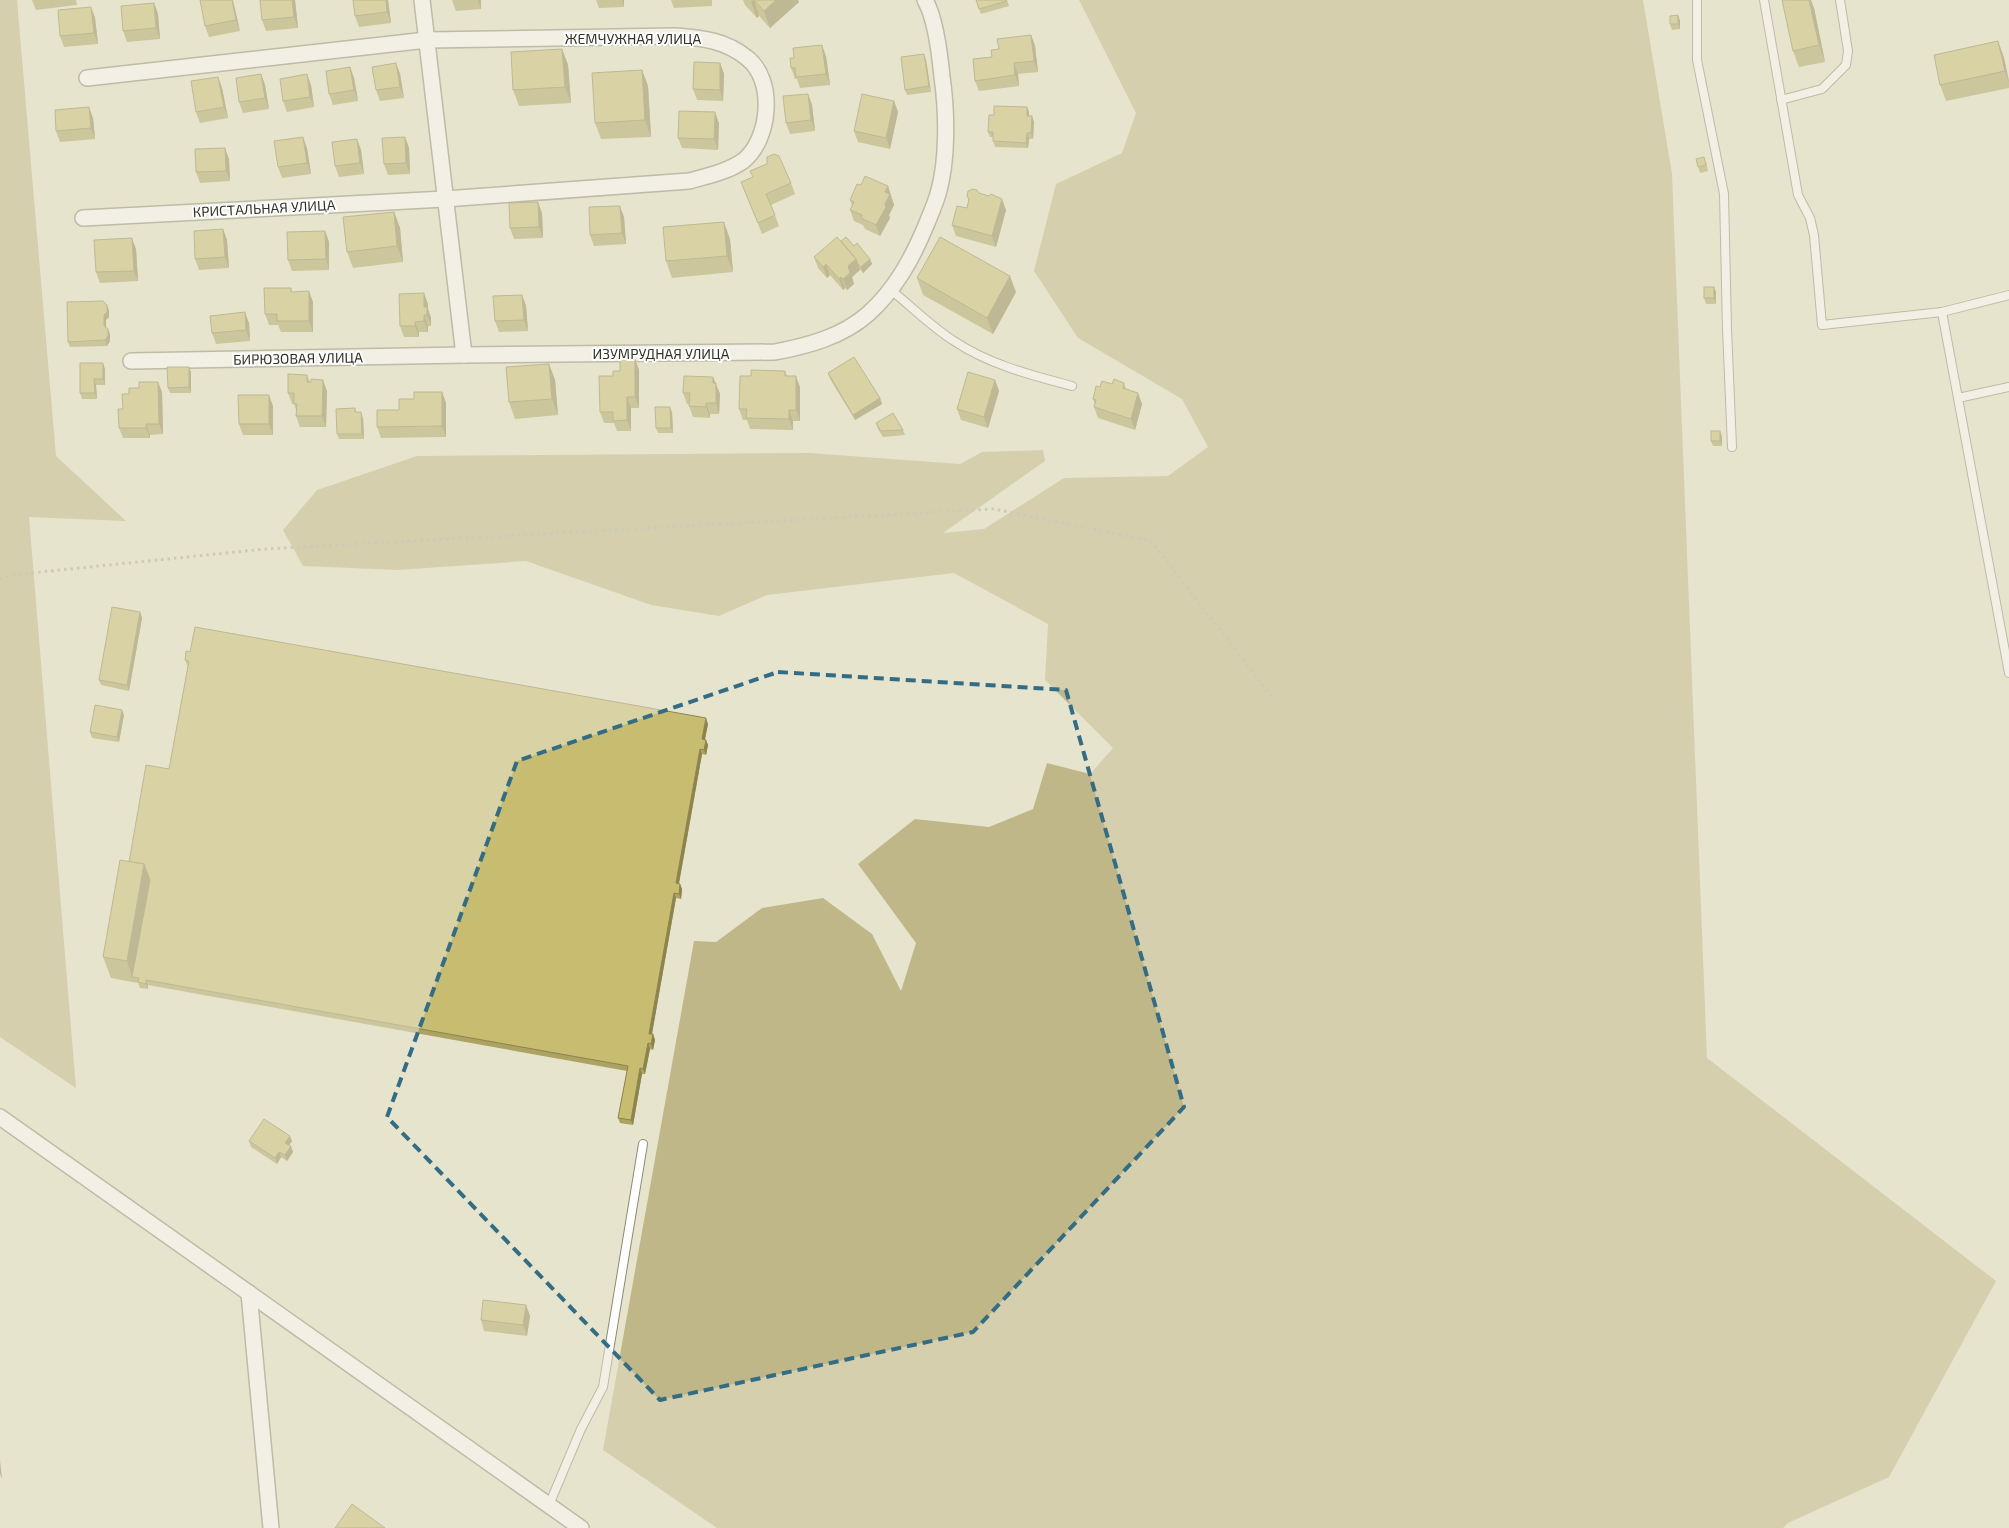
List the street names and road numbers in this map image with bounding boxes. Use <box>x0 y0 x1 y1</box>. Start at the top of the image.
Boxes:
street label: ЖЕМЧУЖНАЯ УЛИЦА <box>565 30 701 47</box>
street label: КРИСТАЛЬНАЯ УЛИЦА <box>192 196 336 220</box>
street label: ИЗУМРУДНАЯ УЛИЦА <box>593 345 730 362</box>
street label: БИРЮЗОВАЯ УЛИЦА <box>233 348 363 368</box>

